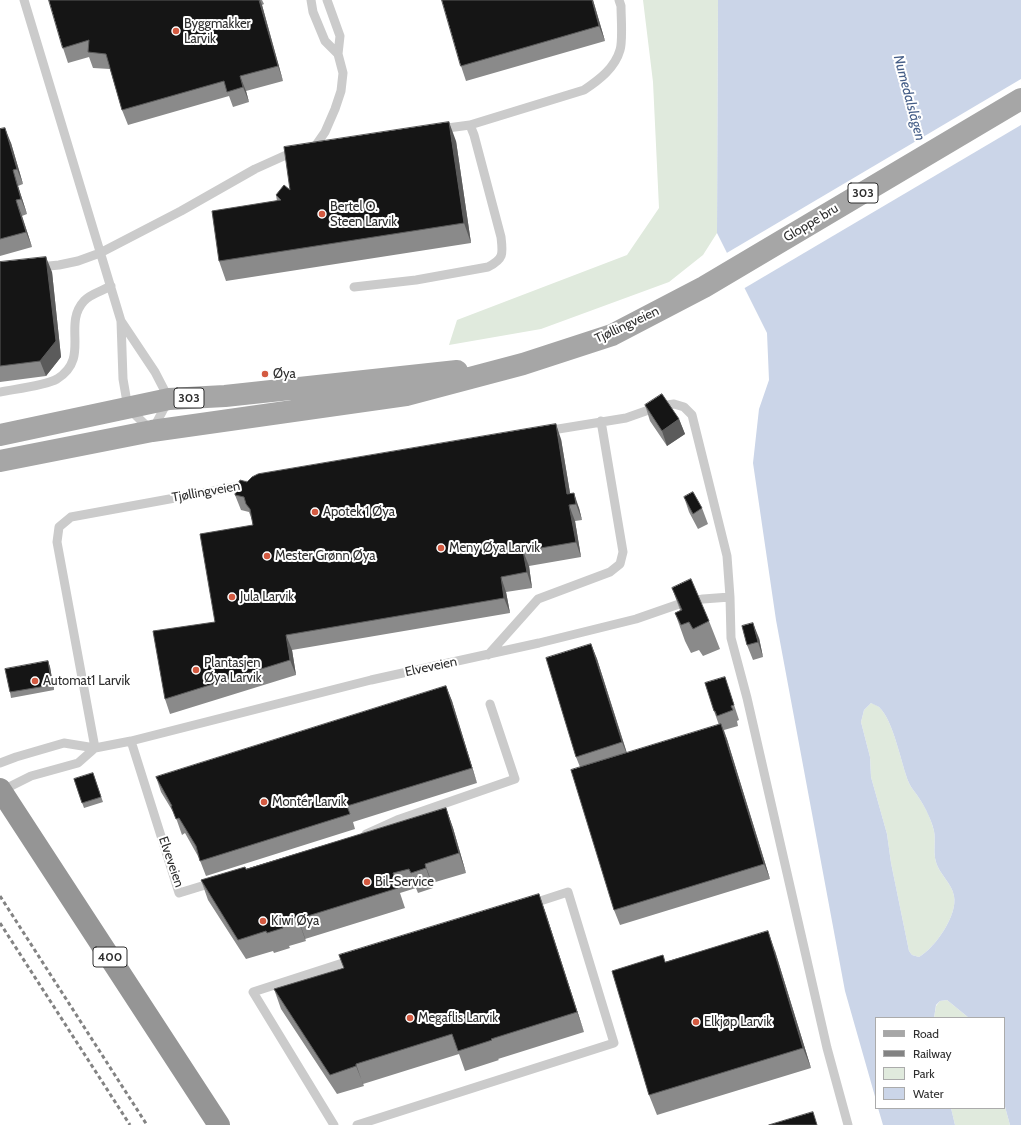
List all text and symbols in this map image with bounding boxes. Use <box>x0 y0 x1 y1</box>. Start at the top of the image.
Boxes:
place label: Byggmakker Larvik <box>184 16 251 47</box>
marker: Byggmakker Larvik <box>171 26 181 36</box>
water label: Numedalslågen <box>890 53 928 143</box>
road number: 303 <box>848 183 878 203</box>
place label: Bertel O. Steen Larvik <box>330 199 397 230</box>
street label: Gloppe bru <box>781 201 841 245</box>
marker: Bertel O. Steen Larvik <box>317 209 327 219</box>
street label: Tjøllingveien <box>592 303 662 347</box>
place label: Øya <box>273 366 296 382</box>
marker: Øya <box>260 369 270 379</box>
road number: 303 <box>174 388 204 408</box>
street label: Tjøllingveien <box>171 478 241 506</box>
place label: Apotek 1 Øya <box>323 504 395 520</box>
marker: Apotek 1 Øya <box>310 507 320 517</box>
place label: Meny Øya Larvik <box>449 540 540 556</box>
marker: Meny Øya Larvik <box>436 543 446 553</box>
place label: Mester Grønn Øya <box>275 548 375 564</box>
marker: Mester Grønn Øya <box>262 551 272 561</box>
place label: Jula Larvik <box>240 589 294 605</box>
marker: Jula Larvik <box>227 592 237 602</box>
street label: Elveveien <box>404 654 458 680</box>
place label: Plantasjen Øya Larvik <box>204 655 261 686</box>
marker: Plantasjen Øya Larvik <box>191 665 201 675</box>
place label: Automat1 Larvik <box>43 673 130 689</box>
marker: Automat1 Larvik <box>30 676 40 686</box>
place label: Montér Larvik <box>272 794 347 810</box>
marker: Montér Larvik <box>259 797 269 807</box>
street label: Elveveien <box>155 835 187 889</box>
place label: Bil-Service <box>375 874 434 890</box>
marker: Bil-Service <box>362 877 372 887</box>
place label: Kiwi Øya <box>271 913 319 929</box>
marker: Kiwi Øya <box>258 916 268 926</box>
road number: 400 <box>93 947 127 967</box>
place label: Megaflis Larvik <box>418 1010 498 1026</box>
marker: Megaflis Larvik <box>405 1013 415 1023</box>
place label: Elkjøp Larvik <box>704 1014 772 1030</box>
marker: Elkjøp Larvik <box>691 1017 701 1027</box>
legend <box>875 1017 1005 1109</box>
text: Road <box>913 1026 939 1041</box>
text: Railway <box>913 1046 951 1061</box>
text: Park <box>913 1066 935 1081</box>
text: Water <box>913 1086 943 1101</box>

